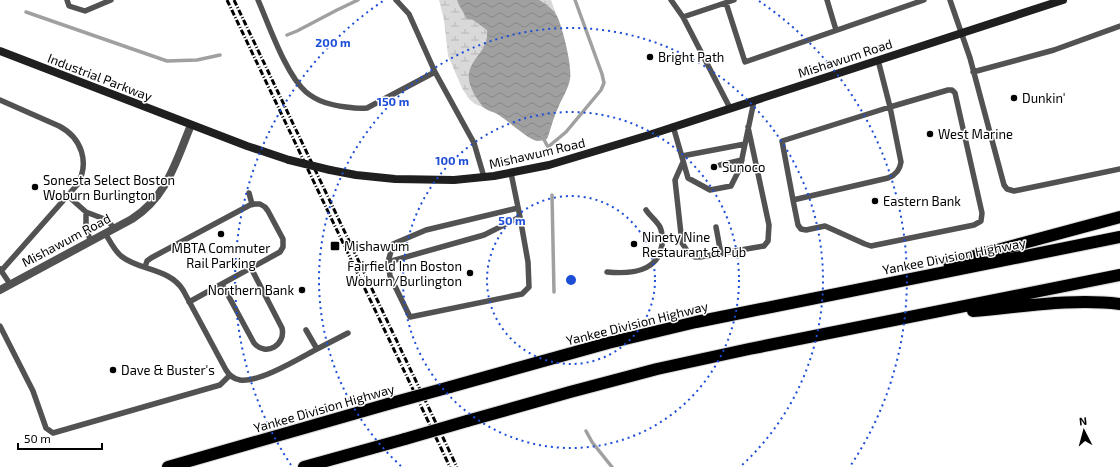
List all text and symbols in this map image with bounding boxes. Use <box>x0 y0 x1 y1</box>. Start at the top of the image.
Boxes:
text: 200 m <box>315 35 351 49</box>
street label: Mishawum Road <box>796 35 894 81</box>
place label: Bright Path <box>658 49 724 65</box>
street label: Industrial Parkway <box>45 50 155 104</box>
marker: Bright Path <box>645 52 655 62</box>
place label: Dunkin' <box>1022 90 1066 106</box>
marker: Dunkin' <box>1009 93 1019 103</box>
text: 150 m <box>377 94 409 108</box>
place label: West Marine <box>938 126 1013 142</box>
marker: West Marine <box>925 129 935 139</box>
street label: Mishawum Road <box>487 134 587 172</box>
text: 100 m <box>435 153 469 167</box>
place label: Sunoco <box>722 159 765 175</box>
marker: Sunoco <box>709 162 719 172</box>
place label: Sonesta Select Boston Woburn Burlington <box>43 172 175 203</box>
marker: Sonesta Select Boston Woburn Burlington <box>30 182 40 192</box>
place label: Eastern Bank <box>883 193 961 209</box>
marker: Eastern Bank <box>870 196 880 206</box>
street label: Mishawum Road <box>19 210 113 270</box>
text: 50 m <box>498 213 526 227</box>
marker: MBTA Commuter Rail Parking <box>216 229 226 239</box>
place label: Ninety Nine Restaurant & Pub <box>642 229 746 260</box>
street label: Yankee Division Highway <box>881 234 1027 278</box>
place label: Mishawum <box>344 238 409 254</box>
marker: Ninety Nine Restaurant & Pub <box>629 239 639 249</box>
place label: MBTA Commuter Rail Parking <box>172 240 270 271</box>
marker: Mishawum <box>329 240 341 252</box>
place label: Fairfield Inn Boston Woburn/Burlington <box>346 258 462 289</box>
marker: Fairfield Inn Boston Woburn/Burlington <box>465 268 475 278</box>
centre of rings <box>564 273 578 287</box>
place label: Northern Bank <box>208 282 294 298</box>
marker: Northern Bank <box>297 285 307 295</box>
street label: Yankee Division Highway <box>564 298 710 348</box>
place label: Dave & Buster's <box>121 362 215 378</box>
marker: Dave & Buster's <box>108 365 118 375</box>
street label: Yankee Division Highway <box>252 380 396 436</box>
north arrow <box>1064 411 1104 451</box>
text: N <box>1078 414 1088 427</box>
scale bar <box>18 425 102 451</box>
text: 50 m <box>24 431 51 445</box>

